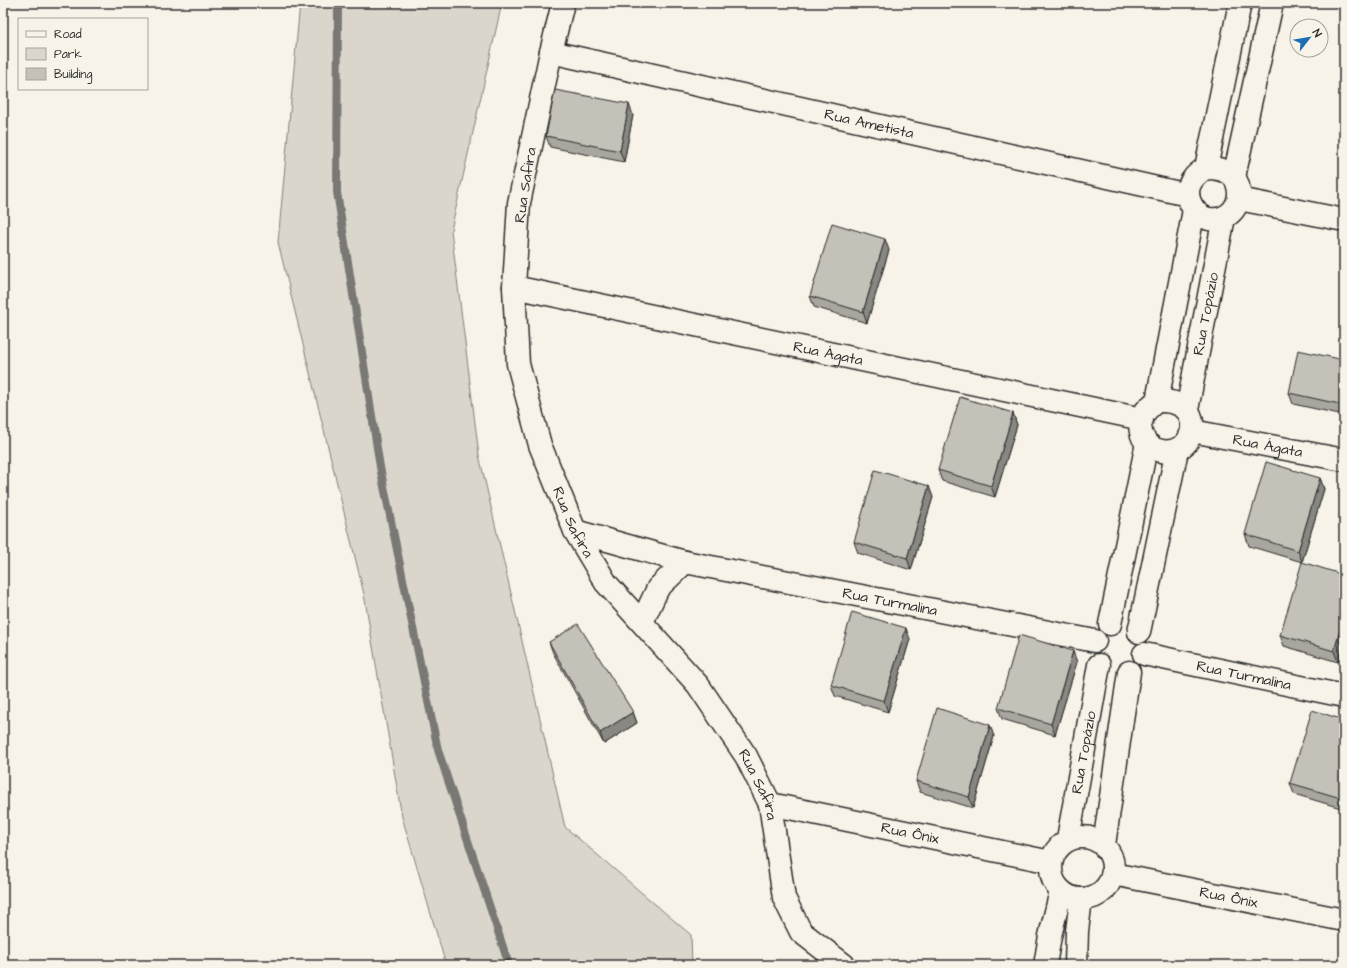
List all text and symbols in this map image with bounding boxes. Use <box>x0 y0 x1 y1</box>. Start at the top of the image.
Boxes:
legend <box>18 18 148 90</box>
north arrow <box>1289 18 1329 58</box>
text: Road <box>54 26 82 43</box>
text: N <box>1309 26 1325 40</box>
text: Park <box>54 46 82 63</box>
text: Building <box>54 66 92 84</box>
street label: Rua Ametista <box>822 104 916 144</box>
street label: Rua Safira <box>509 145 542 224</box>
street label: Rua Topázio <box>1188 270 1224 357</box>
street label: Rua Ágata <box>791 336 865 371</box>
street label: Rua Ágata <box>1231 429 1305 463</box>
street label: Rua Safira <box>547 484 599 562</box>
street label: Rua Turmalina <box>841 583 939 621</box>
street label: Rua Turmalina <box>1194 655 1293 696</box>
street label: Rua Topázio <box>1066 709 1102 796</box>
street label: Rua Safira <box>733 745 782 822</box>
street label: Rua Ônix <box>879 817 942 850</box>
street label: Rua Ônix <box>1198 881 1260 914</box>

